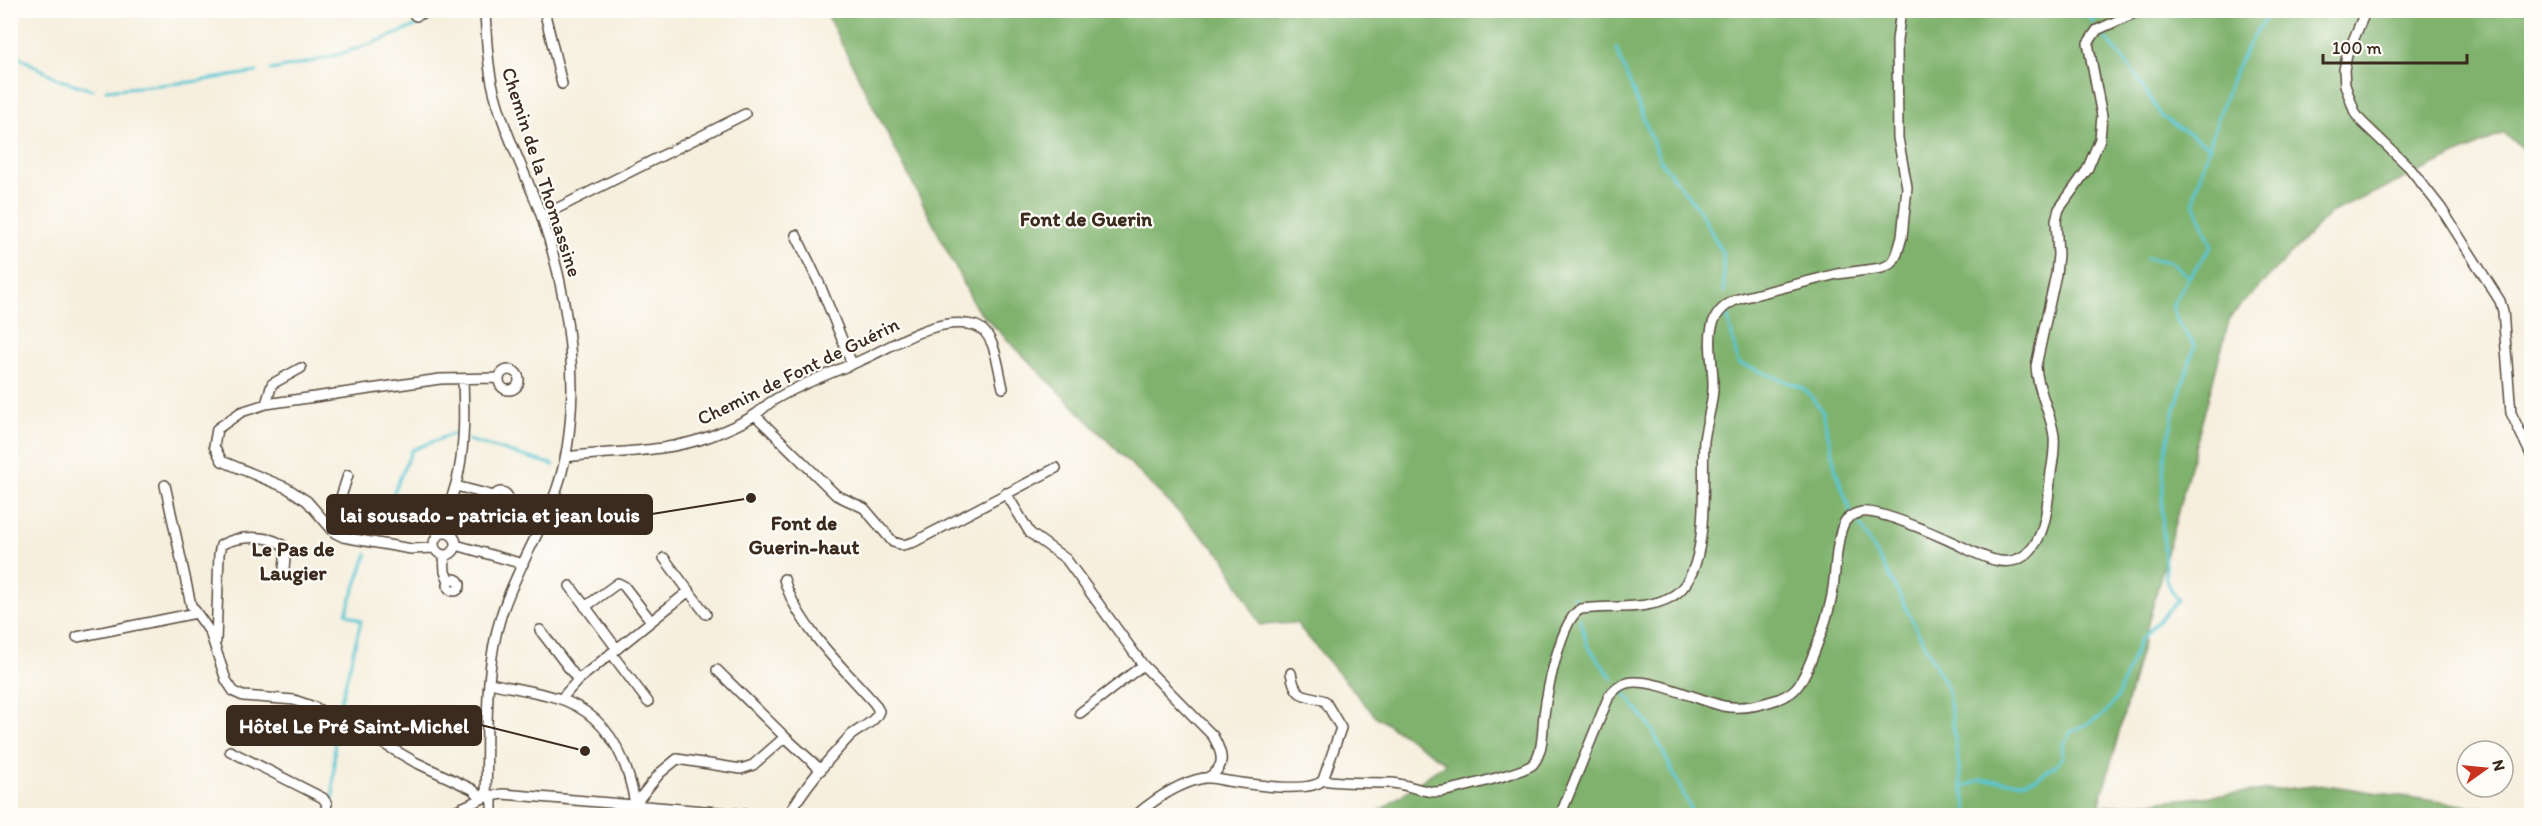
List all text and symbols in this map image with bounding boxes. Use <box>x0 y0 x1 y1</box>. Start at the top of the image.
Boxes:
scale bar <box>2323 27 2467 65</box>
text: 100 m <box>2332 37 2382 59</box>
street label: Chemin de la Thomassine <box>497 64 587 280</box>
district label: Font de Guerin <box>1020 206 1153 231</box>
street label: Chemin de Font de Guérin <box>693 312 903 430</box>
callout: lai sousado - patricia et jean louis <box>327 495 652 534</box>
text: lai sousado - patricia et jean louis <box>340 502 640 528</box>
district label: Font de Guerin-haut <box>749 510 860 559</box>
district label: Le Pas de Laugier <box>251 536 335 586</box>
callout: Hôtel Le Pré Saint-Michel <box>227 706 481 745</box>
text: Hôtel Le Pré Saint-Michel <box>239 713 470 738</box>
north arrow <box>2455 739 2515 799</box>
text: N <box>2488 758 2510 773</box>

